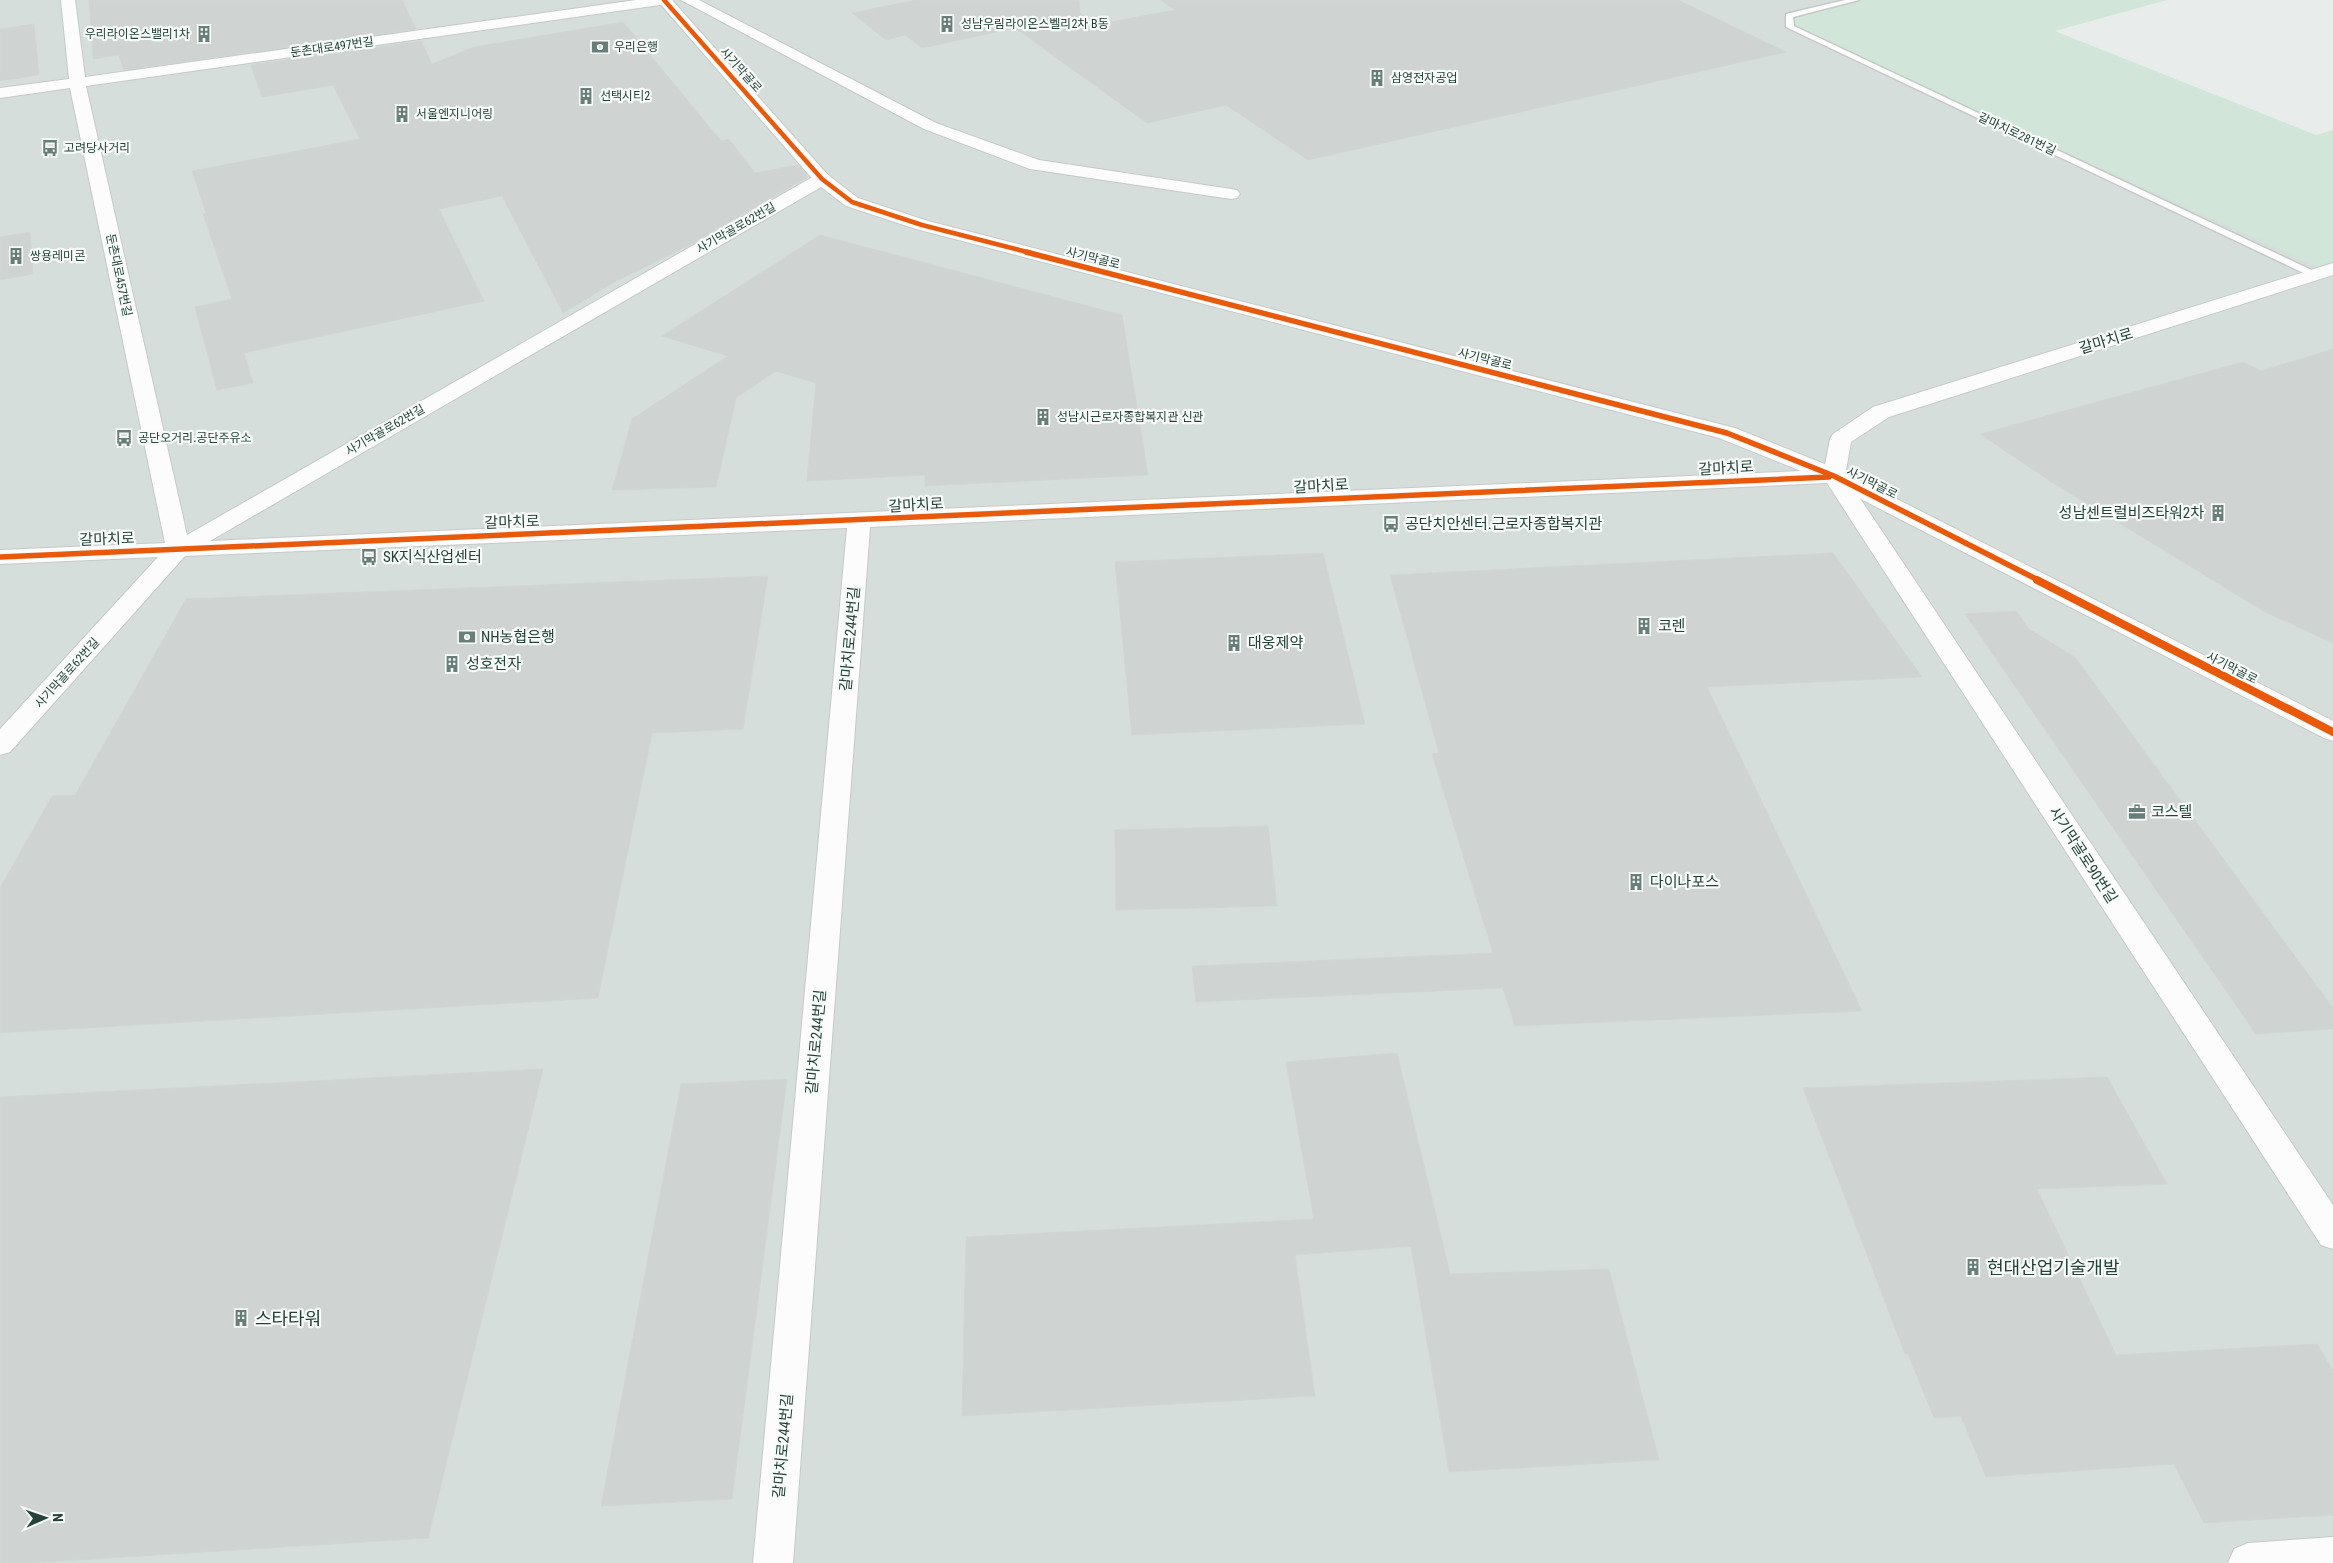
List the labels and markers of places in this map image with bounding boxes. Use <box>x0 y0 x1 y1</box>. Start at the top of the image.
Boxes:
building icon: 성남우림라이온스벨리2차 B동 <box>937 14 957 34</box>
place label: 성남우림라이온스벨리2차 B동 <box>961 17 1109 31</box>
building icon: 우리라이온스밸리1차 <box>194 24 214 44</box>
place label: 우리라이온스밸리1차 <box>85 27 190 41</box>
bank icon: 우리은행 <box>590 37 610 57</box>
place label: 우리은행 <box>614 40 658 54</box>
building icon: 삼영전자공업 <box>1367 68 1387 88</box>
place label: 삼영전자공업 <box>1391 71 1457 85</box>
building icon: 선택시티2 <box>576 86 596 106</box>
place label: 선택시티2 <box>600 89 650 103</box>
building icon: 서울엔지니어링 <box>392 104 412 124</box>
place label: 서울엔지니어링 <box>416 107 493 121</box>
bus stop icon: 고려당사거리 <box>40 138 60 158</box>
place label: 고려당사거리 <box>64 141 130 155</box>
building icon: 쌍용레미콘 <box>6 246 26 266</box>
place label: 쌍용레미콘 <box>30 249 85 263</box>
building icon: 성남시근로자종합복지관 신관 <box>1033 407 1053 427</box>
place label: 성남시근로자종합복지관 신관 <box>1057 410 1203 424</box>
bus stop icon: 공단오거리.공단주유소 <box>114 428 134 448</box>
place label: 공단오거리.공단주유소 <box>138 431 252 445</box>
building icon: 성남센트럴비즈타워2차 <box>2208 503 2228 523</box>
place label: 성남센트럴비즈타워2차 <box>2059 504 2204 522</box>
bus stop icon: 공단치안센터.근로자종합복지관 <box>1381 514 1401 534</box>
place label: 공단치안센터.근로자종합복지관 <box>1405 515 1602 533</box>
bus stop icon: SK지식산업센터 <box>359 547 379 567</box>
place label: SK지식산업센터 <box>383 548 482 566</box>
building icon: 코렌 <box>1634 616 1654 636</box>
place label: 코렌 <box>1658 617 1686 635</box>
bank icon: NH농협은행 <box>457 627 477 647</box>
place label: NH농협은행 <box>481 628 555 646</box>
building icon: 대웅제약 <box>1224 633 1244 653</box>
place label: 대웅제약 <box>1248 634 1303 652</box>
building icon: 성호전자 <box>442 654 462 674</box>
place label: 성호전자 <box>466 655 521 673</box>
office icon: 코스텔 <box>2127 802 2147 822</box>
place label: 코스텔 <box>2151 803 2192 821</box>
building icon: 다이나포스 <box>1626 872 1646 892</box>
place label: 다이나포스 <box>1650 873 1719 891</box>
building icon: 현대산업기술개발 <box>1963 1257 1983 1277</box>
place label: 현대산업기술개발 <box>1987 1257 2119 1278</box>
building icon: 스타타워 <box>231 1308 251 1328</box>
place label: 스타타워 <box>255 1308 321 1329</box>

